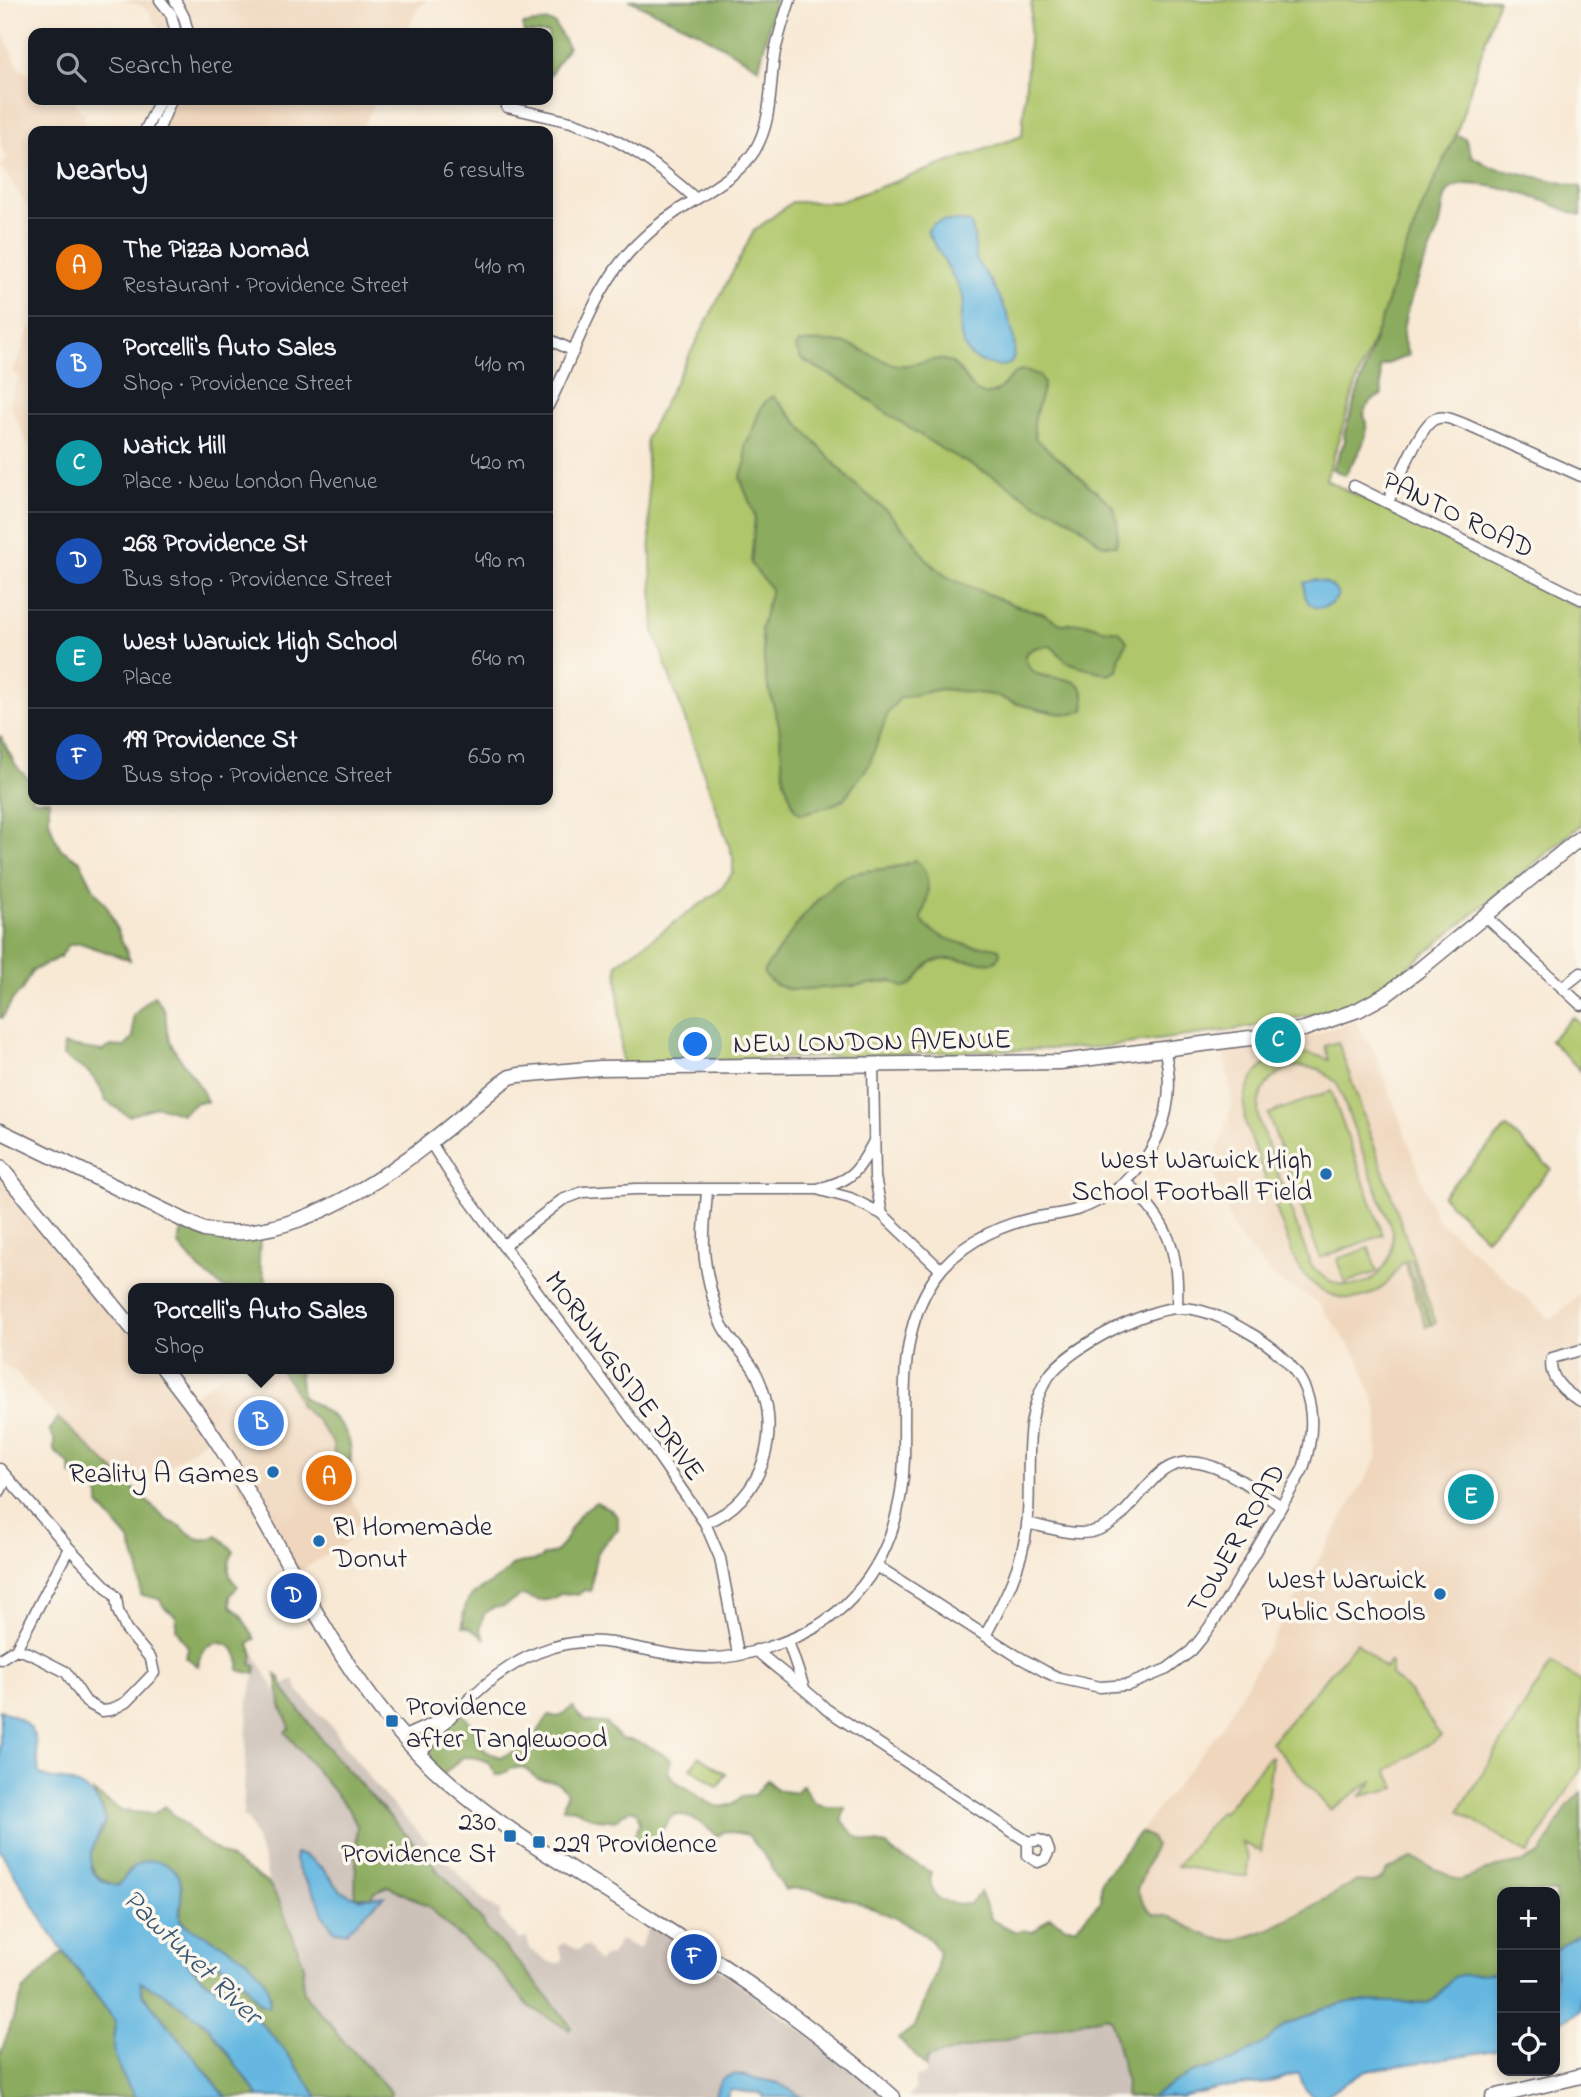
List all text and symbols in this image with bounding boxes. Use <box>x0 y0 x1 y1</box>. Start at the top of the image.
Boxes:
search box <box>28 28 553 105</box>
icon: search <box>52 48 90 86</box>
text: Search here <box>108 48 233 86</box>
text: Nearby <box>56 150 148 194</box>
text: 6 results <box>444 155 525 188</box>
text: The Pizza Nomad <box>123 232 309 270</box>
text: A <box>72 251 86 284</box>
text: 410 m <box>475 251 525 284</box>
text: Restaurant · Providence Street <box>123 270 409 303</box>
text: Porcelli's Auto Sales <box>123 330 337 368</box>
text: B <box>71 349 87 382</box>
text: 410 m <box>475 349 525 382</box>
text: Shop · Providence Street <box>123 368 352 401</box>
text: Natick Hill <box>123 428 226 466</box>
text: C <box>73 447 85 480</box>
text: 420 m <box>471 447 525 480</box>
street label: PANTO ROAD <box>1375 462 1540 571</box>
text: Place · New London Avenue <box>123 466 377 499</box>
text: 268 Providence St <box>123 526 308 564</box>
text: D <box>71 545 87 578</box>
text: 490 m <box>475 545 525 578</box>
text: Bus stop · Providence Street <box>123 564 392 597</box>
text: West Warwick High School <box>123 624 397 662</box>
text: E <box>72 643 86 676</box>
text: 640 m <box>472 643 525 676</box>
text: Place <box>123 662 172 695</box>
text: 199 Providence St <box>123 722 297 760</box>
text: F <box>72 741 86 774</box>
text: 650 m <box>468 741 525 774</box>
text: Bus stop · Providence Street <box>123 760 392 793</box>
pin: C <box>1255 1014 1301 1066</box>
street label: NEW LONDON AVENUE <box>733 1021 1011 1066</box>
your location <box>678 1027 712 1061</box>
place label: West Warwick High School Football Field <box>1072 1141 1312 1214</box>
marker: West Warwick High School Football Field <box>1318 1166 1334 1182</box>
street label: MORNINGSIDE DRIVE <box>533 1263 714 1491</box>
popup <box>128 1283 394 1374</box>
text: Porcelli's Auto Sales <box>154 1293 368 1331</box>
text: Shop <box>154 1331 204 1364</box>
pin: B <box>238 1397 284 1449</box>
pin: A <box>306 1452 352 1504</box>
place label: Reality A Games <box>69 1455 259 1496</box>
street label: TOWER ROAD <box>1178 1457 1298 1623</box>
marker: Reality A Games <box>265 1464 281 1480</box>
pin: E <box>1448 1471 1494 1523</box>
place label: RI Homemade Donut <box>332 1508 493 1581</box>
marker: RI Homemade Donut <box>311 1533 327 1549</box>
place label: West Warwick Public Schools <box>1261 1561 1427 1634</box>
pin: D <box>271 1570 317 1622</box>
marker: West Warwick Public Schools <box>1432 1586 1448 1602</box>
place label: Providence after Tanglewood <box>406 1688 608 1761</box>
marker: Providence after Tanglewood <box>384 1713 400 1729</box>
place label: 230 Providence St <box>341 1803 496 1876</box>
place label: 229 Providence <box>553 1825 717 1866</box>
marker: 230 Providence St <box>502 1828 518 1844</box>
marker: 229 Providence <box>531 1834 547 1850</box>
water label: Pawtuxet River <box>111 1880 274 2039</box>
map controls <box>1497 1887 1560 2076</box>
button: + <box>1497 1887 1560 1950</box>
pin: F <box>671 1931 717 1983</box>
button: − <box>1497 1950 1560 2013</box>
button: locate <box>1497 2013 1560 2076</box>

